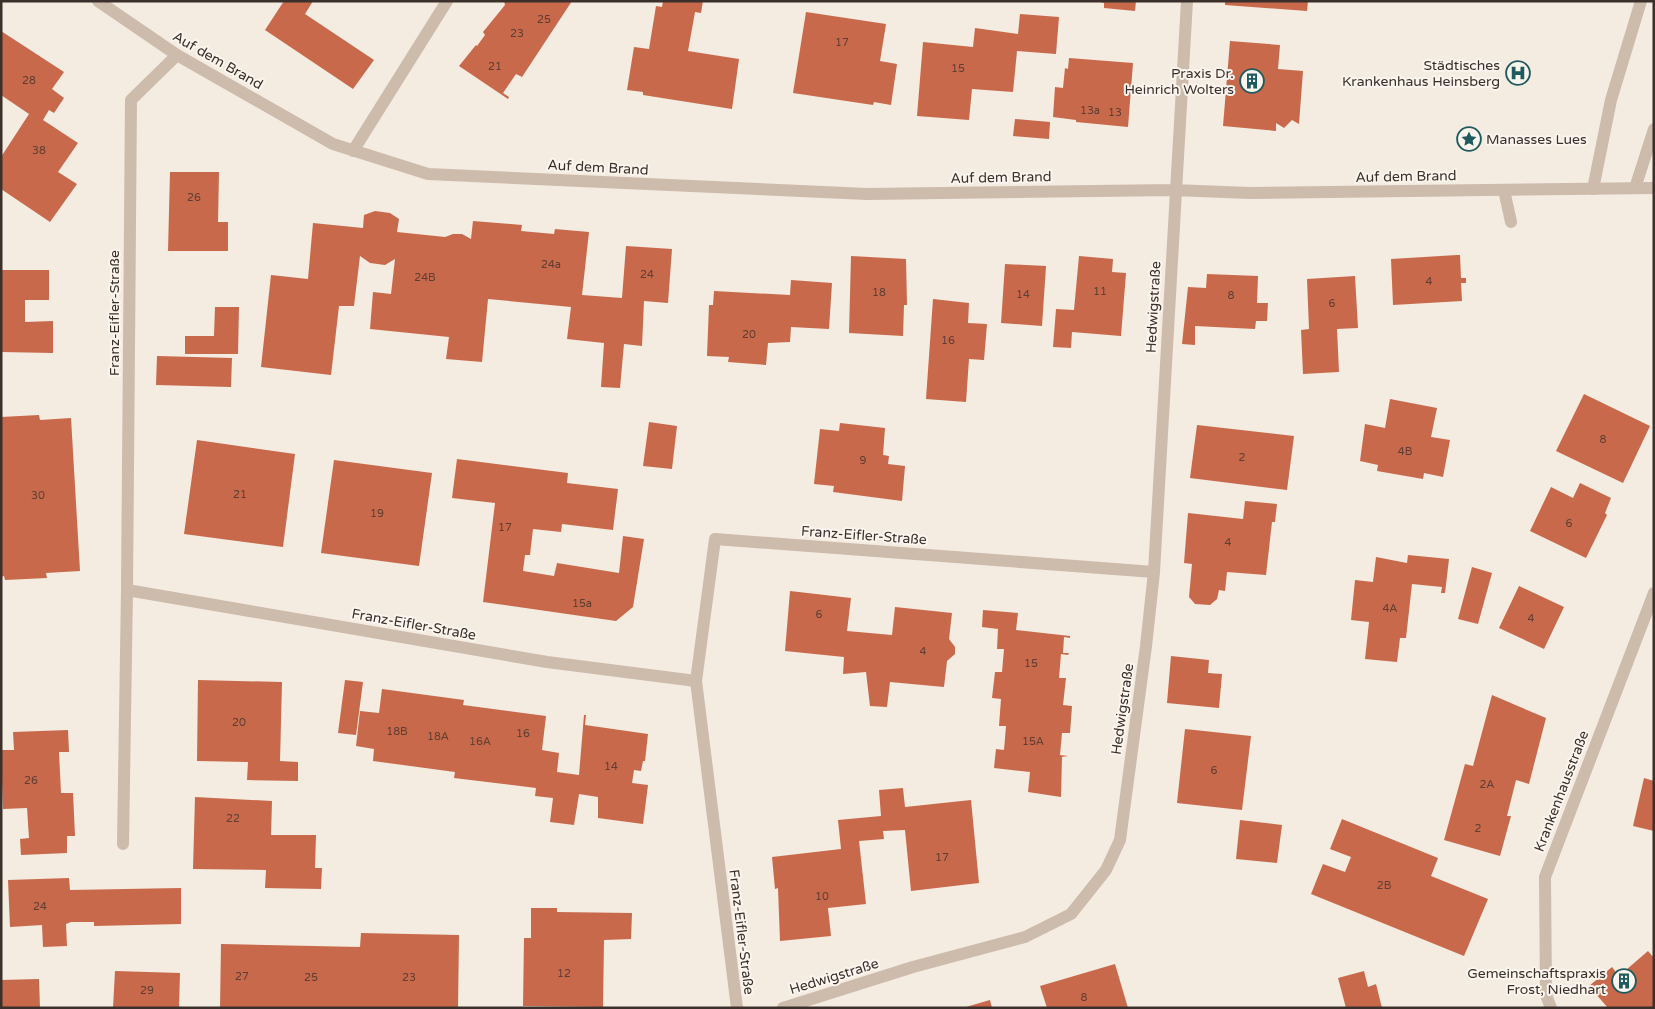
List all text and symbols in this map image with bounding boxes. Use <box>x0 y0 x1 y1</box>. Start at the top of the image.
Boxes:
house number: 25 <box>537 13 551 26</box>
house number: 23 <box>510 27 524 40</box>
street label: Auf dem Brand <box>170 28 266 93</box>
house number: 17 <box>835 36 849 49</box>
place label: Städtisches Krankenhaus Heinsberg <box>1342 57 1500 90</box>
house number: 21 <box>488 60 502 73</box>
hospital icon: Städtisches Krankenhaus Heinsberg <box>1505 60 1531 86</box>
house number: 15 <box>951 62 965 75</box>
place label: Praxis Dr. Heinrich Wolters <box>1124 65 1234 98</box>
building icon: Praxis Dr. Heinrich Wolters <box>1239 68 1265 94</box>
house number: 28 <box>22 74 36 87</box>
house number: 13a <box>1080 104 1100 117</box>
house number: 13 <box>1108 106 1122 119</box>
place icon: Manasses Lues <box>1456 126 1482 152</box>
place label: Manasses Lues <box>1486 131 1587 148</box>
house number: 38 <box>32 144 46 157</box>
street label: Auf dem Brand <box>547 156 649 179</box>
street label: Auf dem Brand <box>1355 167 1457 186</box>
street label: Auf dem Brand <box>950 168 1052 187</box>
house number: 26 <box>187 191 201 204</box>
street label: Franz-Eifler-Straße <box>106 250 123 376</box>
house number: 24a <box>541 258 561 271</box>
street label: Hedwigstraße <box>1143 260 1164 354</box>
house number: 24 <box>640 268 654 281</box>
house number: 24B <box>414 271 436 284</box>
house number: 4 <box>1426 275 1433 288</box>
house number: 11 <box>1093 285 1107 298</box>
house number: 18 <box>872 286 886 299</box>
house number: 14 <box>1016 288 1030 301</box>
house number: 8 <box>1228 289 1235 302</box>
house number: 6 <box>1329 297 1336 310</box>
house number: 20 <box>742 328 756 341</box>
house number: 16 <box>941 334 955 347</box>
house number: 8 <box>1600 433 1607 446</box>
house number: 4B <box>1398 445 1413 458</box>
house number: 2 <box>1239 451 1246 464</box>
house number: 9 <box>860 454 867 467</box>
house number: 21 <box>233 488 247 501</box>
house number: 30 <box>31 489 45 502</box>
house number: 19 <box>370 507 384 520</box>
house number: 6 <box>1566 517 1573 530</box>
house number: 17 <box>498 521 512 534</box>
street label: Franz-Eifler-Straße <box>801 523 927 548</box>
house number: 4 <box>1225 536 1232 549</box>
house number: 15a <box>572 597 592 610</box>
house number: 4A <box>1382 602 1398 615</box>
street label: Franz-Eifler-Straße <box>350 605 477 644</box>
house number: 6 <box>816 608 823 621</box>
house number: 4 <box>1528 612 1535 625</box>
house number: 4 <box>920 645 927 658</box>
house number: 15 <box>1024 657 1038 670</box>
street label: Hedwigstraße <box>1108 662 1137 756</box>
house number: 20 <box>232 716 246 729</box>
house number: 18B <box>386 725 408 738</box>
house number: 16 <box>516 727 530 740</box>
street label: Krankenhausstraße <box>1531 728 1592 854</box>
house number: 18A <box>427 730 449 743</box>
house number: 16A <box>469 735 491 748</box>
house number: 15A <box>1022 735 1044 748</box>
house number: 14 <box>604 760 618 773</box>
house number: 6 <box>1211 764 1218 777</box>
house number: 26 <box>24 774 38 787</box>
house number: 2A <box>1479 778 1495 791</box>
house number: 22 <box>226 812 240 825</box>
house number: 2 <box>1475 822 1482 835</box>
house number: 17 <box>935 851 949 864</box>
street label: Franz-Eifler-Straße <box>725 869 758 996</box>
house number: 2B <box>1377 879 1392 892</box>
house number: 10 <box>815 890 829 903</box>
house number: 24 <box>33 900 47 913</box>
street label: Hedwigstraße <box>788 955 881 998</box>
place label: Gemeinschaftspraxis Frost, Niedhart <box>1467 965 1607 998</box>
house number: 12 <box>557 967 571 980</box>
building icon: Gemeinschaftspraxis Frost, Niedhart <box>1611 968 1637 994</box>
house number: 27 <box>235 970 249 983</box>
house number: 25 <box>304 971 318 984</box>
house number: 23 <box>402 971 416 984</box>
house number: 29 <box>140 984 154 997</box>
house number: 8 <box>1081 991 1088 1004</box>

